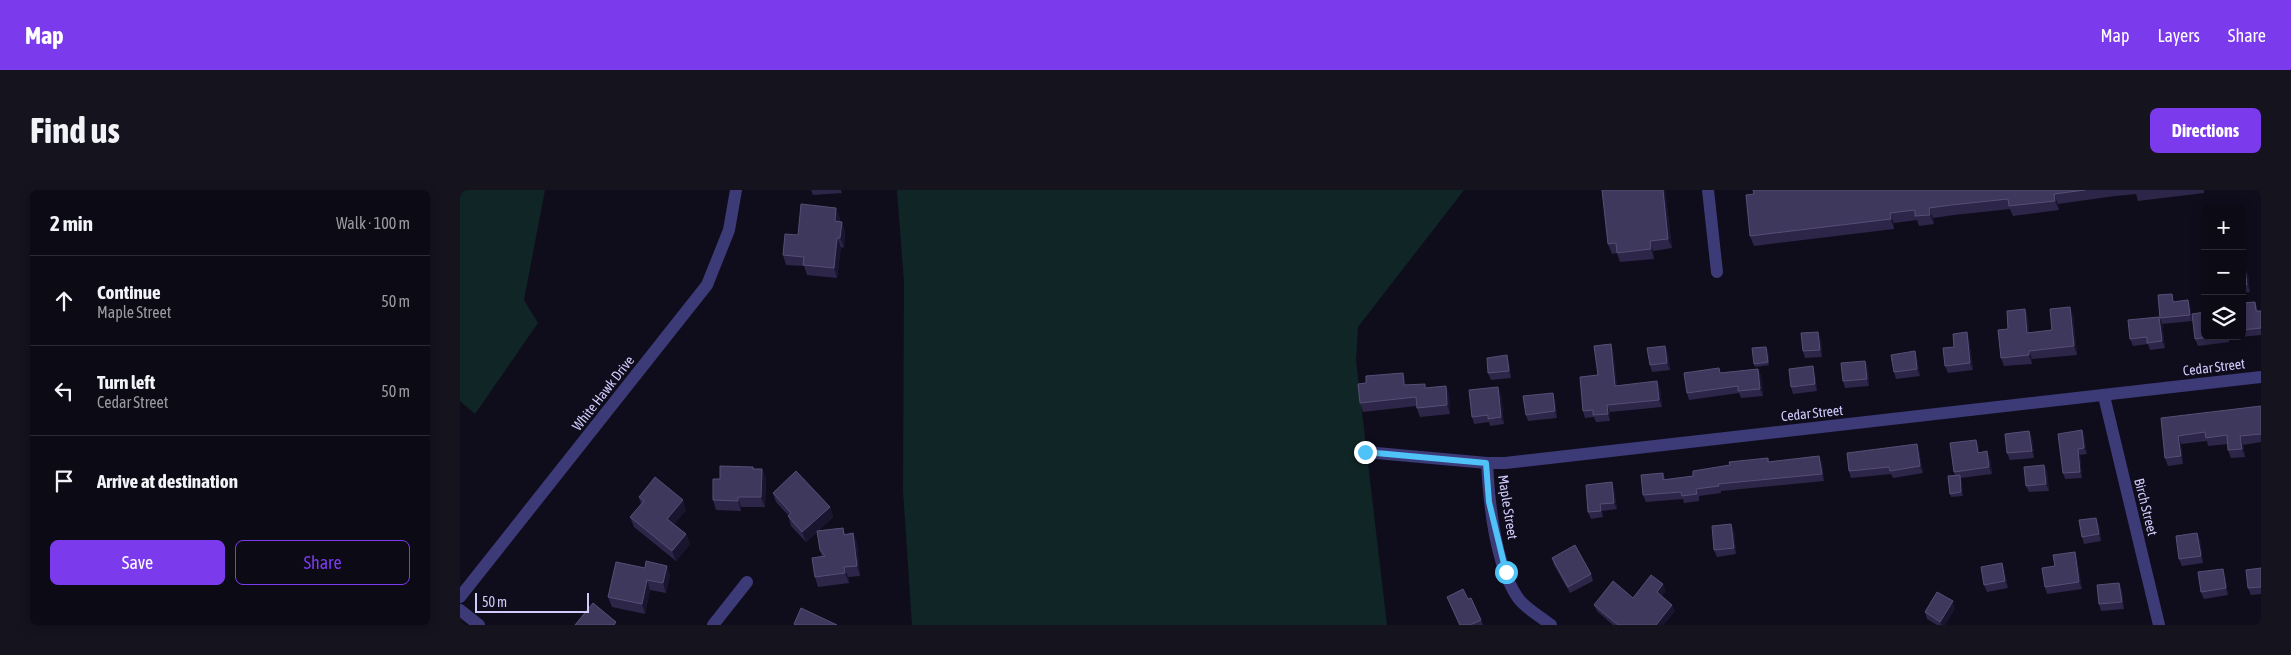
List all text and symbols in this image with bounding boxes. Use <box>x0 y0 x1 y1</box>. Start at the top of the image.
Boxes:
text: Map <box>25 22 64 49</box>
text: Map <box>2100 25 2129 46</box>
text: Layers <box>2157 25 2200 46</box>
text: Share <box>2228 25 2266 46</box>
button: Directions <box>2150 108 2261 153</box>
text: Find us <box>30 110 120 150</box>
map controls <box>2201 205 2246 340</box>
button: + <box>2201 205 2246 250</box>
text: 2 min <box>50 211 93 235</box>
text: Walk · 100 m <box>336 214 410 232</box>
button: − <box>2201 250 2246 295</box>
text: Continue <box>97 281 161 303</box>
icon: ahead <box>50 287 78 315</box>
text: 50 m <box>381 292 410 310</box>
button: layers <box>2201 295 2246 340</box>
text: Maple Street <box>97 303 171 321</box>
street label: White Hawk Drive <box>569 352 637 434</box>
street label: Cedar Street <box>2182 355 2246 379</box>
text: Turn left <box>97 371 155 393</box>
icon: left <box>50 377 78 405</box>
text: 50 m <box>381 382 410 400</box>
text: Cedar Street <box>97 393 168 411</box>
street label: Cedar Street <box>1780 402 1844 424</box>
route end <box>1354 441 1377 464</box>
icon: arrive <box>50 467 78 495</box>
text: Arrive at destination <box>97 470 238 492</box>
street label: Maple Street <box>1495 474 1521 540</box>
street label: Birch Street <box>2131 477 2161 537</box>
button: Save <box>50 540 225 585</box>
button: Share <box>235 540 410 585</box>
route start <box>1495 561 1518 584</box>
scale bar <box>475 590 589 613</box>
text: 50 m <box>482 594 507 610</box>

